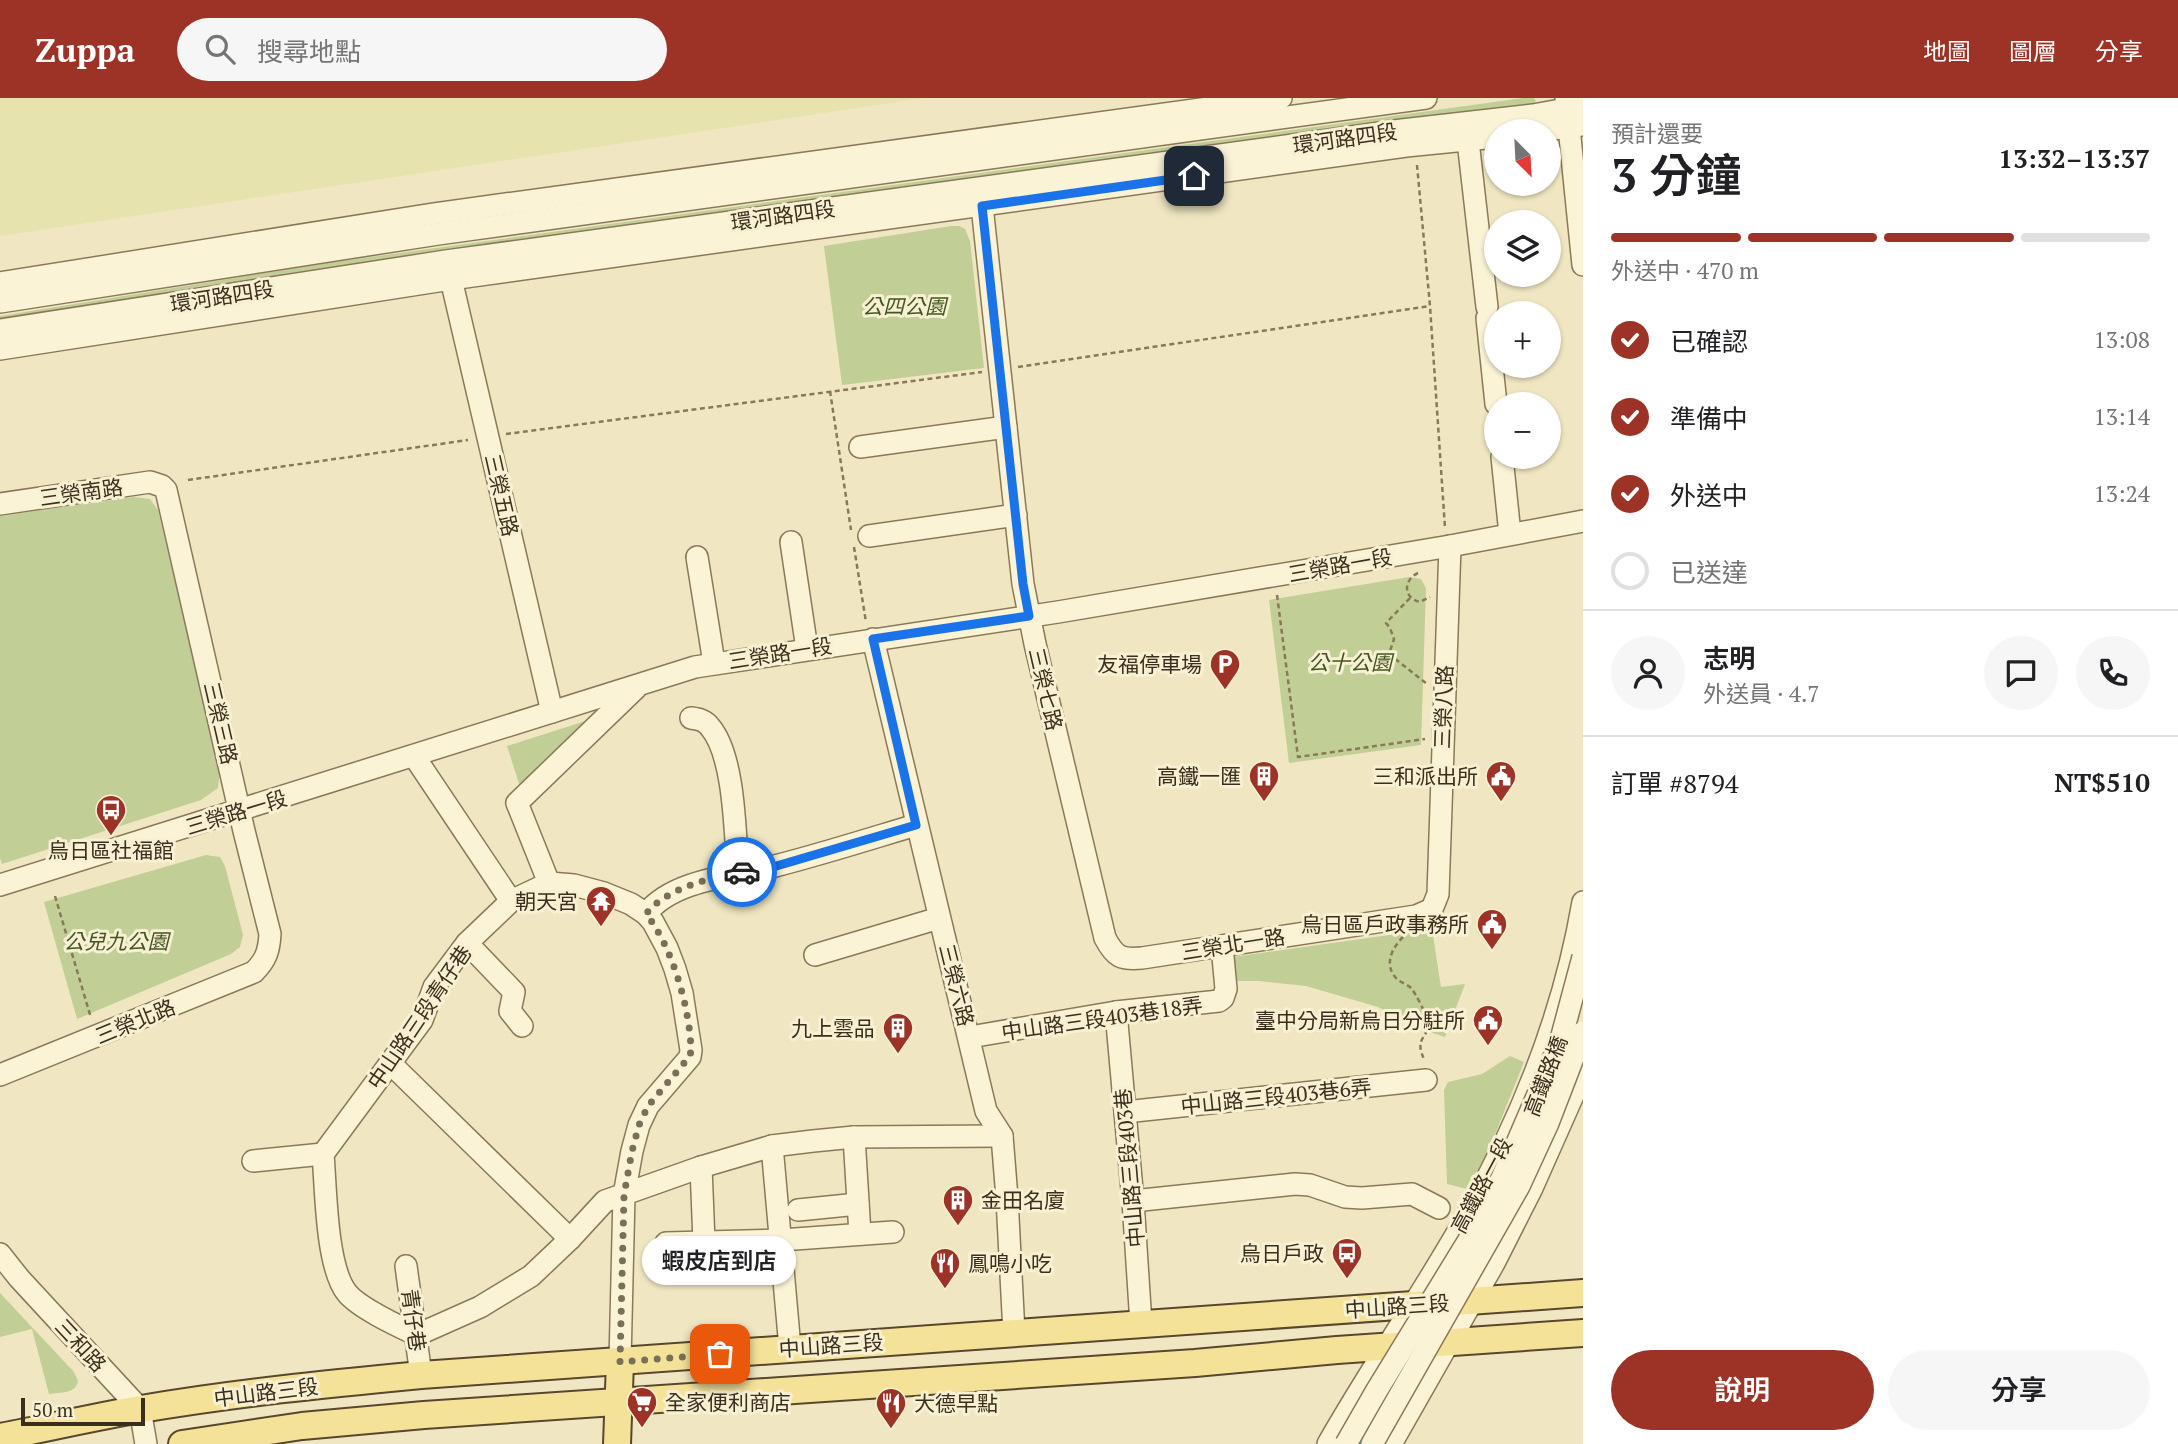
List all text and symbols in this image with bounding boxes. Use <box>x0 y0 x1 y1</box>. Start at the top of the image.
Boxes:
search box <box>177 18 667 81</box>
text: Zuppa <box>35 28 135 71</box>
icon: search <box>201 30 239 68</box>
text: 搜尋地點 <box>257 34 361 68</box>
text: 地圖 <box>1923 35 1971 67</box>
text: 圖層 <box>2009 35 2057 67</box>
text: 分享 <box>2095 35 2143 67</box>
street label: 環河路四段 <box>1291 117 1399 159</box>
text: 預計還要 <box>1611 118 1703 149</box>
north arrow <box>1484 119 1561 196</box>
map controls <box>1484 119 1561 469</box>
text: 13:32–13:37 <box>1998 141 2150 175</box>
text: 3 分鐘 <box>1611 144 1741 205</box>
pin <box>1164 146 1224 206</box>
icon: home <box>1175 157 1213 195</box>
street label: 環河路四段 <box>729 194 837 236</box>
button: layers <box>1484 210 1561 287</box>
text: 外送中 · 470 m <box>1611 255 1759 286</box>
street label: 環河路四段 <box>168 274 276 318</box>
park label: 公四公園 <box>862 292 949 320</box>
button: + <box>1484 301 1561 378</box>
icon: check <box>1611 321 1649 359</box>
text: 已確認 <box>1670 324 1748 358</box>
text: 13:08 <box>2093 324 2150 355</box>
button: − <box>1484 392 1561 469</box>
icon: check <box>1611 398 1649 436</box>
text: 準備中 <box>1670 401 1748 435</box>
text: 13:14 <box>2093 401 2150 432</box>
street label: 三榮五路 <box>479 451 525 539</box>
street label: 三榮南路 <box>37 472 125 512</box>
icon: check <box>1611 475 1649 513</box>
text: 外送中 <box>1670 478 1748 512</box>
text: 13:24 <box>2093 478 2150 509</box>
street label: 三榮路一段 <box>1286 542 1394 588</box>
text: 已送達 <box>1670 555 1748 589</box>
street label: 三榮路一段 <box>726 631 834 675</box>
button: person <box>1611 636 1685 710</box>
button: chat <box>1984 636 2058 710</box>
button: phone <box>2076 636 2150 710</box>
text: 志明 <box>1703 641 1755 675</box>
street label: 三榮七路 <box>1023 645 1069 733</box>
parking icon: 友福停車場 <box>1208 647 1242 691</box>
park label: 公十公園 <box>1308 648 1395 676</box>
place label: 友福停車場 <box>1097 650 1202 678</box>
street label: 三榮八路 <box>1428 665 1458 749</box>
text: 外送員 · 4.7 <box>1703 678 1820 709</box>
street label: 三榮三路 <box>198 679 244 767</box>
building icon: 高鐵一匯 <box>1247 759 1281 803</box>
public building icon: 三和派出所 <box>1484 759 1518 803</box>
place label: 高鐵一匯 <box>1157 762 1241 790</box>
place label: 三和派出所 <box>1373 762 1478 790</box>
text: NT$510 <box>2054 765 2150 799</box>
text: 訂單 #8794 <box>1611 766 1739 800</box>
street label: 三榮路一段 <box>182 783 290 841</box>
bus stop icon: 烏日區社福館 <box>94 793 128 837</box>
place label: 烏日區社福館 <box>48 836 174 864</box>
courier <box>707 837 777 907</box>
icon: car <box>723 853 761 891</box>
temple icon: 朝天宮 <box>584 884 618 928</box>
place label: 朝天宮 <box>515 887 578 915</box>
public building icon: 烏日區戶政事務所 <box>1475 907 1509 951</box>
place label: 烏日區戶政事務所 <box>1301 910 1469 938</box>
street label: 三榮北一路 <box>1179 922 1287 966</box>
park label: 公兒九公園 <box>64 927 171 955</box>
street label: 中山路三段青仔巷 <box>360 940 478 1094</box>
street label: 三榮六路 <box>933 941 981 1029</box>
street label: 中山路三段403巷18弄 <box>1000 990 1204 1046</box>
street label: 三榮北路 <box>91 992 179 1050</box>
public building icon: 臺中分局新烏日分駐所 <box>1471 1003 1505 1047</box>
place label: 臺中分局新烏日分駐所 <box>1255 1006 1465 1034</box>
building icon: 九上雲品 <box>881 1011 915 1055</box>
place label: 九上雲品 <box>791 1014 875 1042</box>
street label: 高鐵路橋 <box>1517 1032 1573 1120</box>
street label: 中山路三段403巷6弄 <box>1179 1072 1373 1120</box>
street label: 中山路三段403巷 <box>1108 1087 1150 1249</box>
street label: 高鐵路一段 <box>1444 1132 1518 1238</box>
building icon: 金田名廈 <box>941 1183 975 1227</box>
place label: 金田名廈 <box>981 1186 1065 1214</box>
callout: 蝦皮店到店 <box>643 1235 797 1284</box>
bus stop icon: 烏日戶政 <box>1330 1236 1364 1280</box>
place label: 烏日戶政 <box>1240 1239 1324 1267</box>
text: 蝦皮店到店 <box>662 1245 777 1276</box>
restaurant icon: 鳳鳴小吃 <box>928 1246 962 1290</box>
place label: 鳳鳴小吃 <box>968 1249 1052 1277</box>
street label: 青仔巷 <box>396 1287 432 1353</box>
street label: 中山路三段 <box>1344 1288 1450 1324</box>
street label: 三和路 <box>49 1312 113 1378</box>
pin <box>690 1324 750 1384</box>
street label: 中山路三段 <box>778 1327 884 1363</box>
icon: bag <box>701 1335 739 1373</box>
button: 說明 <box>1611 1350 1874 1430</box>
button: 分享 <box>1888 1350 2150 1430</box>
street label: 中山路三段 <box>212 1372 320 1412</box>
supermarket icon: 全家便利商店 <box>625 1385 659 1429</box>
restaurant icon: 大德早點 <box>874 1386 908 1430</box>
place label: 全家便利商店 <box>665 1388 791 1416</box>
place label: 大德早點 <box>914 1389 998 1417</box>
scale bar <box>21 1395 145 1427</box>
text: 50 m <box>32 1397 73 1422</box>

